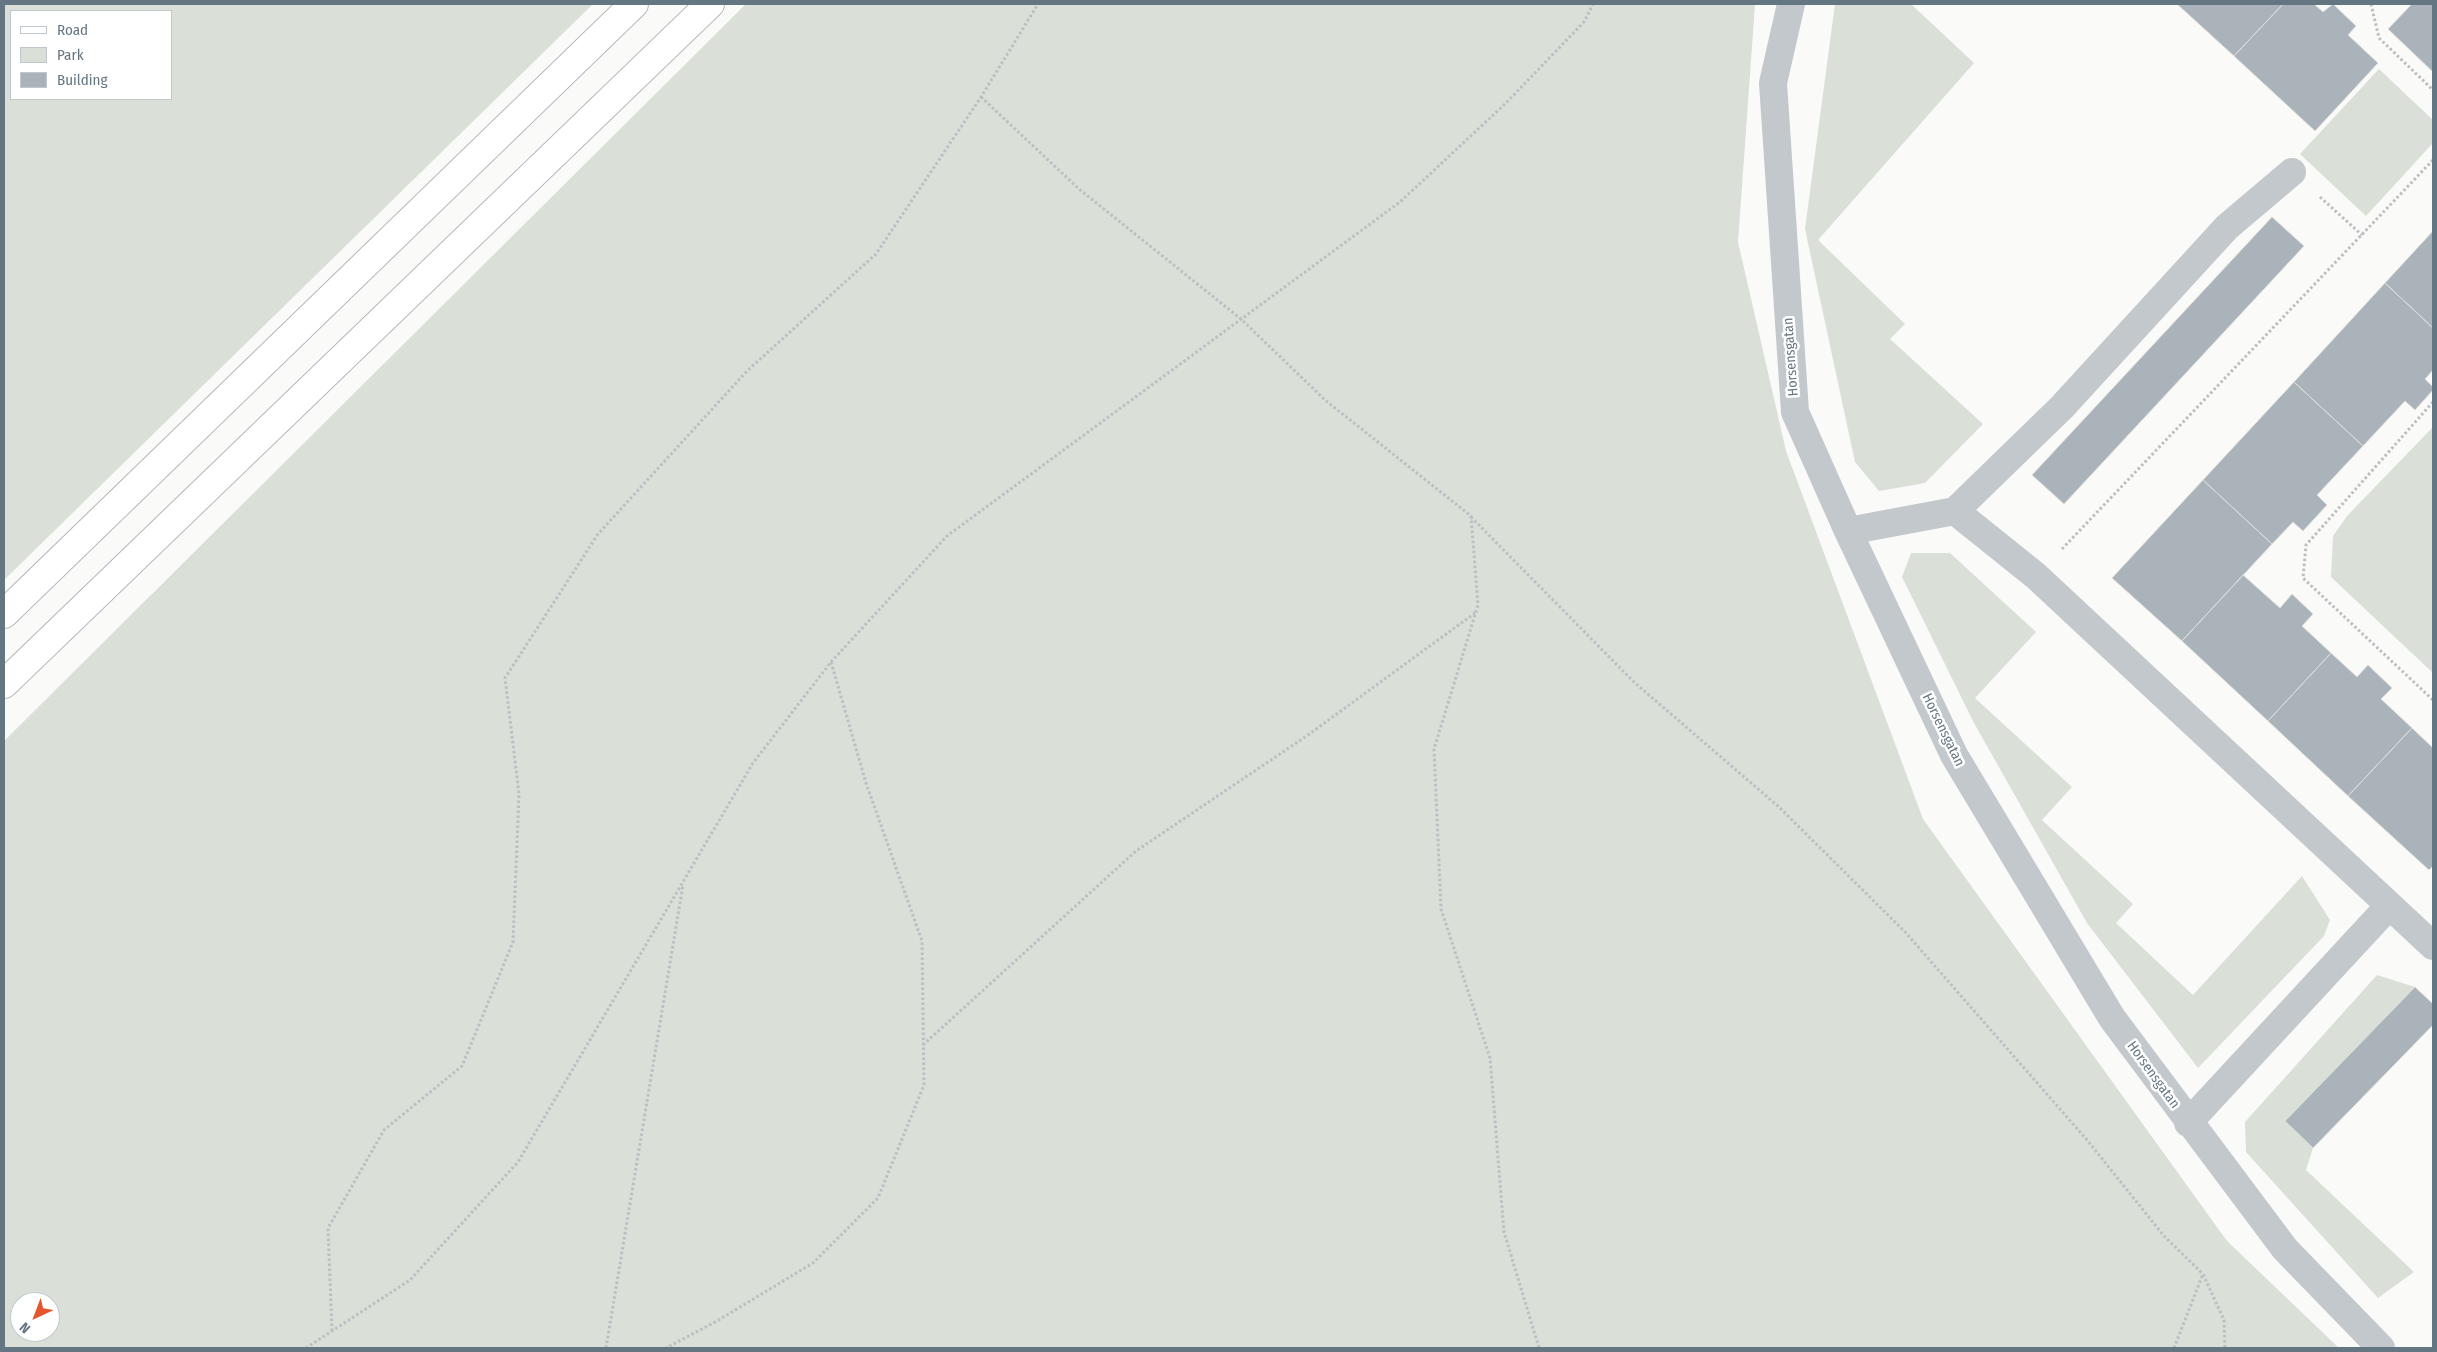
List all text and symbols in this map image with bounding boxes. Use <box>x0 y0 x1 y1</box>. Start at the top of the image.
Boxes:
legend <box>10 10 172 100</box>
text: Road <box>57 21 88 39</box>
text: Park <box>57 46 84 64</box>
text: Building <box>57 71 108 89</box>
street label: Horsensgatan <box>1780 317 1802 397</box>
street label: Horsensgatan <box>1918 691 1968 769</box>
street label: Horsensgatan <box>2123 1038 2183 1112</box>
north arrow <box>10 1292 60 1342</box>
text: N <box>16 1319 34 1337</box>

